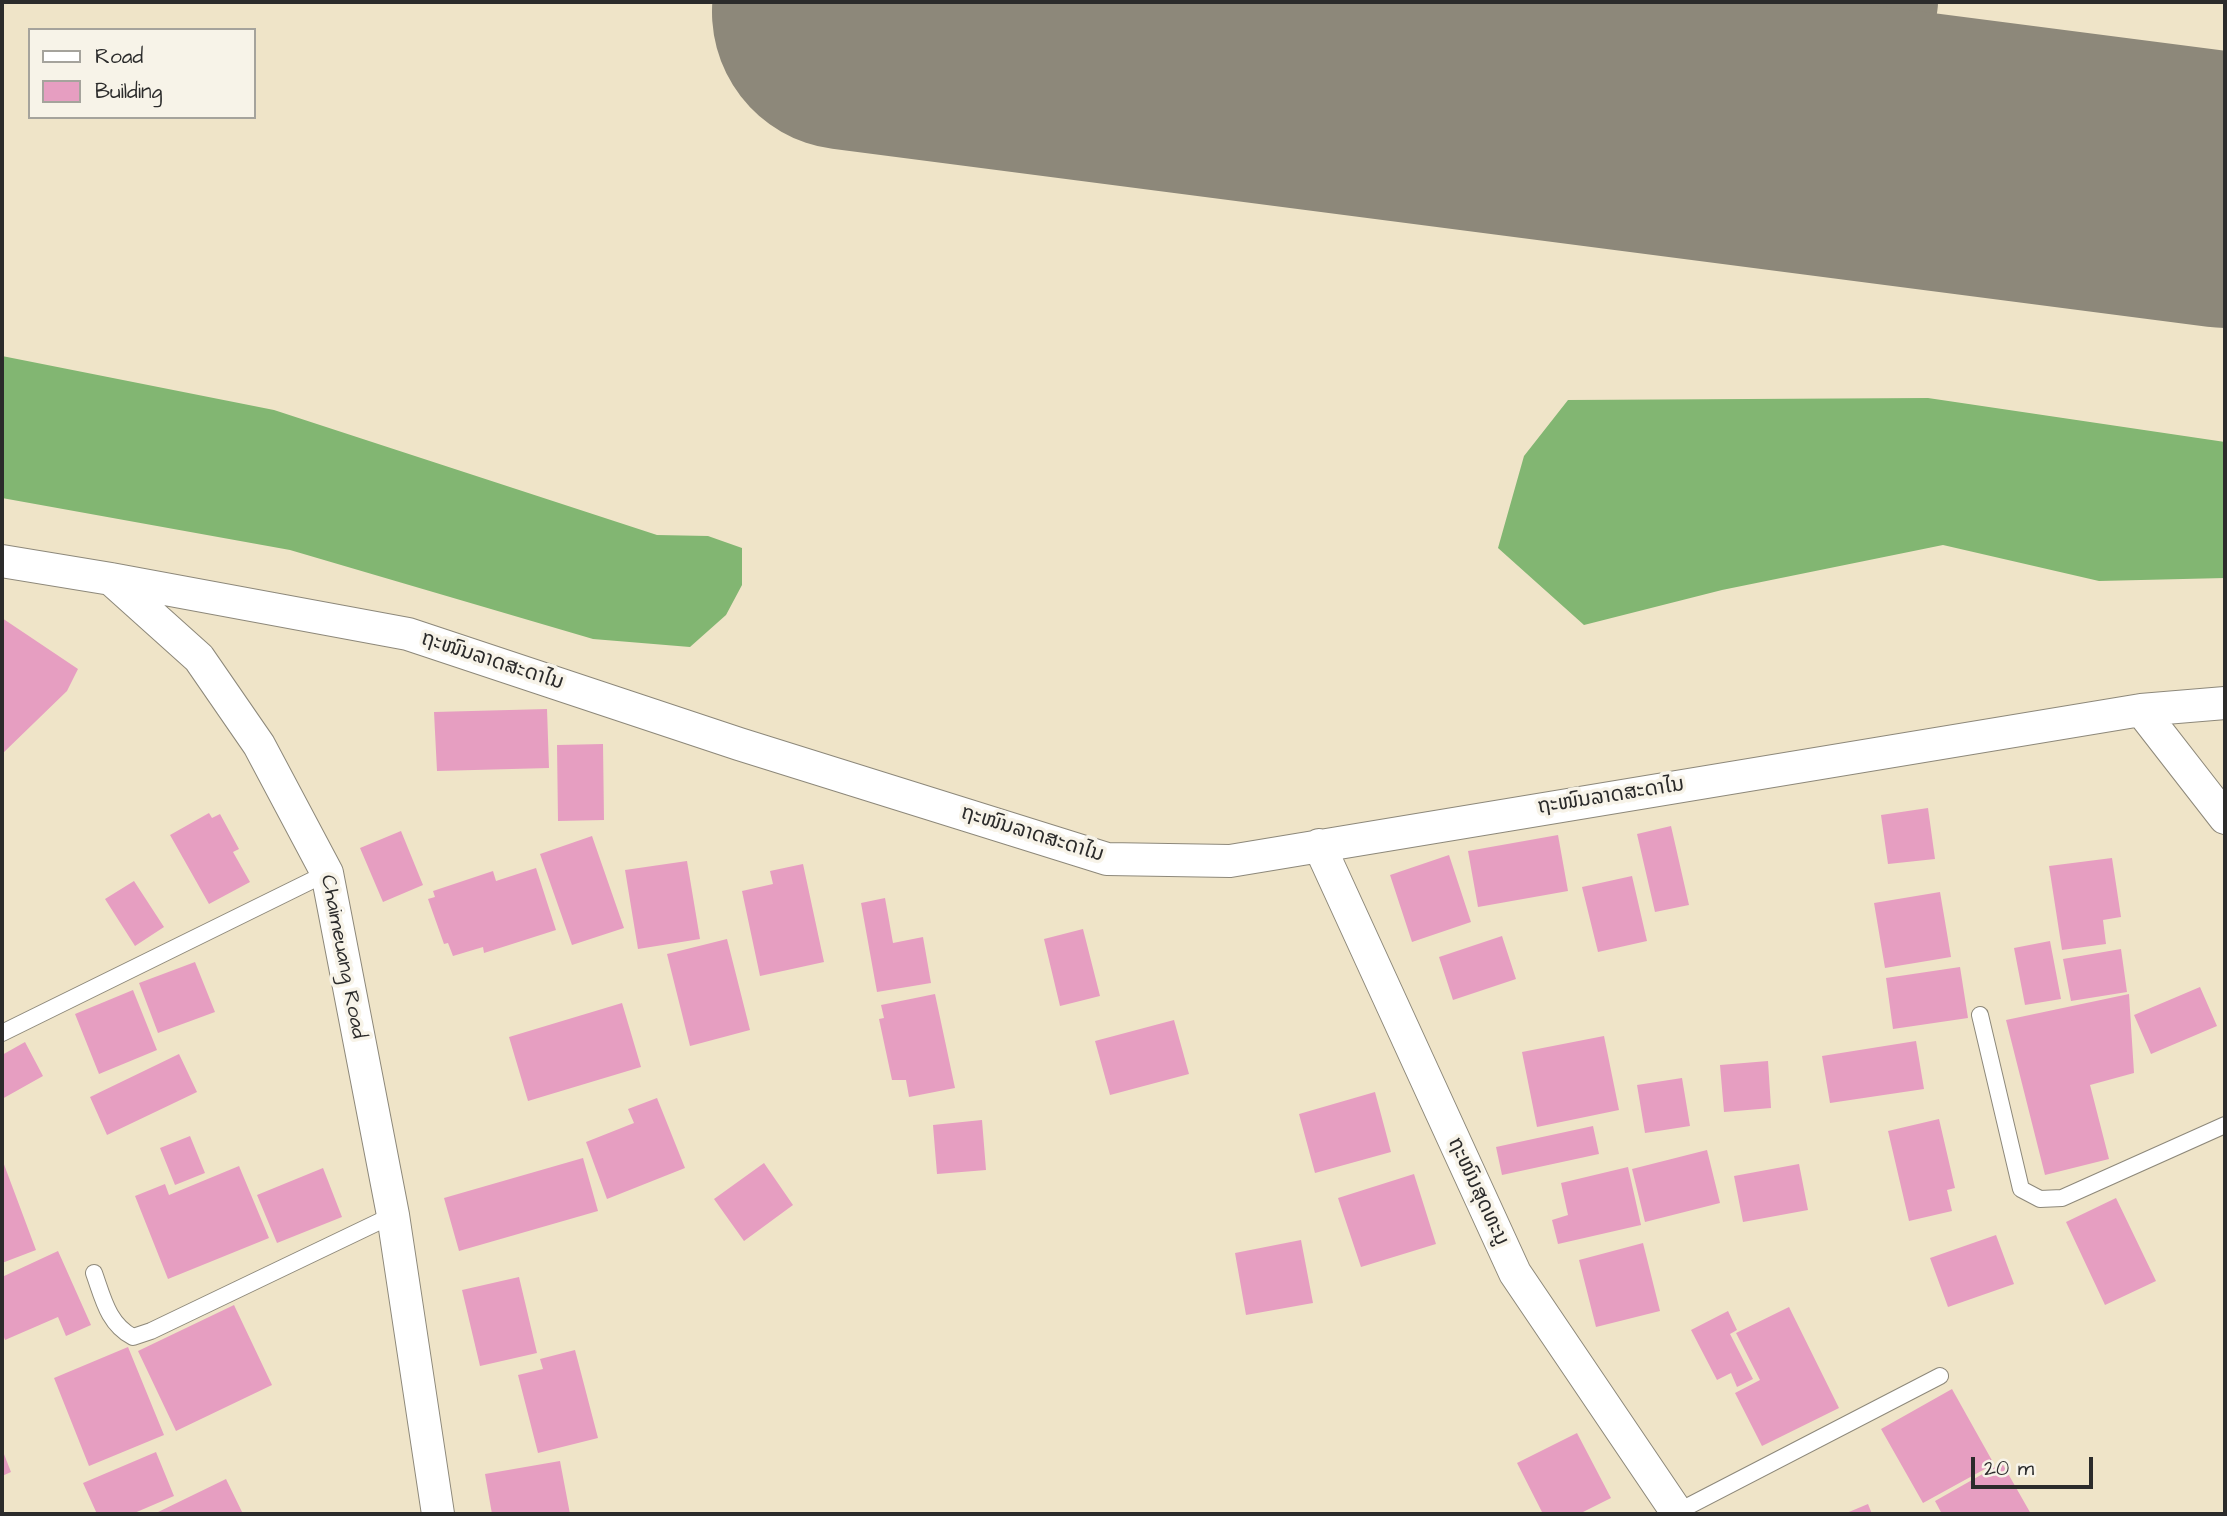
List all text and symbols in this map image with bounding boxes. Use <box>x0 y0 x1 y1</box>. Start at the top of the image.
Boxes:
legend <box>28 28 256 119</box>
text: Road <box>95 42 143 71</box>
text: Building <box>95 77 162 106</box>
street label: ຖະໜົນລາດສະດາໄນ <box>418 627 566 697</box>
street label: ຖະໜົນລາດສະດາໄນ <box>1536 773 1686 821</box>
street label: ຖະໜົນລາດສະດາໄນ <box>957 801 1107 869</box>
street label: Chaimeuang Road <box>314 873 370 1041</box>
street label: ຖະໜົນສຸດທະນູ <box>1441 1134 1513 1250</box>
scale bar <box>1975 1442 2098 1486</box>
text: 20 m <box>1984 1454 2034 1483</box>

